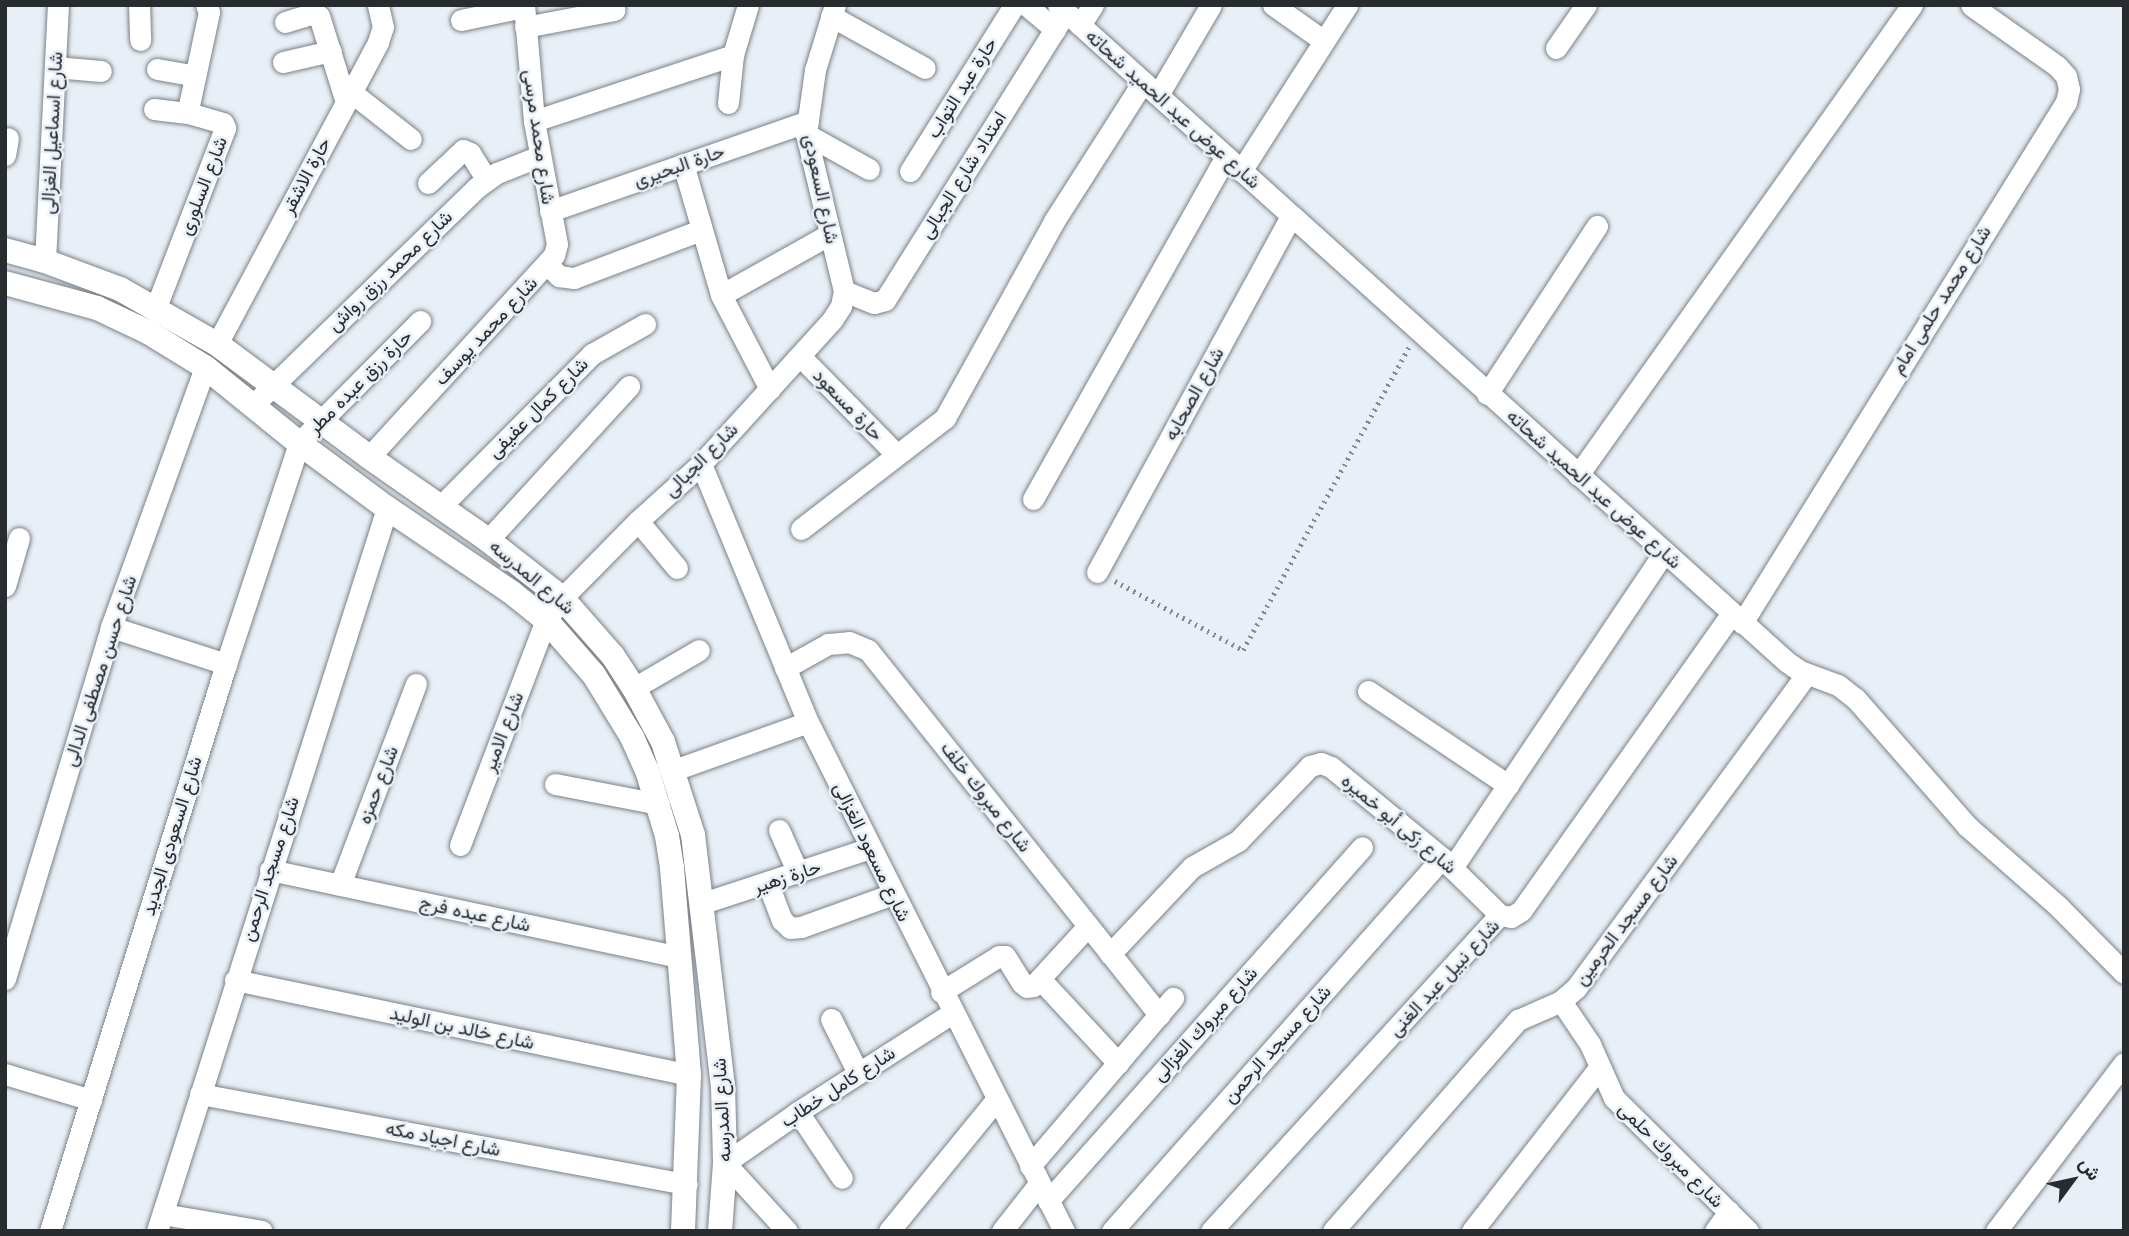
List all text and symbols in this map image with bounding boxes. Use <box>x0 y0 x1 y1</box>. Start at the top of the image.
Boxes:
street label: شارع عوض عبد الحميد شحاته <box>1081 24 1265 194</box>
street label: حارة عبد التواب <box>922 33 1002 143</box>
street label: شارع اسماعيل الغزالى <box>36 51 68 215</box>
street label: شارع محمد مرسى <box>518 68 560 206</box>
street label: امتداد شارع الجبالى <box>915 107 1011 243</box>
street label: شارع السعودى <box>798 132 844 246</box>
street label: شارع السلورى <box>174 133 232 239</box>
street label: حارة الاشقر <box>276 134 336 218</box>
street label: حارة البحيرى <box>631 140 727 192</box>
street label: شارع محمد رزق رواش <box>323 206 457 336</box>
street label: شارع محمد حلمى امام <box>1886 221 1996 379</box>
street label: شارع محمد يوسف <box>430 272 542 390</box>
street label: حارة رزق عبده مطر <box>303 325 417 439</box>
street label: شارع الصحابه <box>1159 343 1229 445</box>
street label: شارع كمال عفيفى <box>483 353 593 463</box>
street label: حارة مسعود <box>808 364 888 446</box>
street label: شارع عوض عبد الحميد شحاته <box>1502 404 1686 574</box>
street label: شارع الجبالى <box>659 418 743 502</box>
street label: شارع المدرسه <box>485 535 579 619</box>
street label: شارع حسن مصطفى الدالى <box>58 573 142 769</box>
street label: شارع الامير <box>477 689 529 775</box>
street label: شارع مبروك خلف <box>936 737 1036 857</box>
street label: شارع حمزه <box>353 743 403 827</box>
street label: شارع السعودى الجديد <box>137 754 207 918</box>
street label: شارع زكى أبو خميره <box>1337 769 1461 879</box>
street label: شارع مسعود الغزالى <box>828 779 916 925</box>
street label: شارع مسجد الرحمن <box>236 794 304 944</box>
street label: شارع مسجد الحرمين <box>1569 850 1683 990</box>
street label: حارة زهير <box>750 855 824 899</box>
street label: شارع عبده فرج <box>417 891 533 937</box>
street label: شارع نبيل عبد الغنى <box>1384 915 1504 1041</box>
street label: شارع مبروك الغزالى <box>1147 962 1263 1086</box>
street label: شارع مسجد الرحمن <box>1218 980 1336 1108</box>
street label: شارع خالد بن الوليد <box>388 1002 536 1054</box>
street label: شارع كامل خطاب <box>776 1041 900 1133</box>
street label: شارع المدرسه <box>708 1057 736 1163</box>
street label: شارع مبروك حلمى <box>1614 1098 1728 1212</box>
street label: شارع اجياد مكه <box>384 1117 502 1161</box>
north arrow <box>2038 1145 2108 1215</box>
text: ش <box>2074 1152 2107 1185</box>

